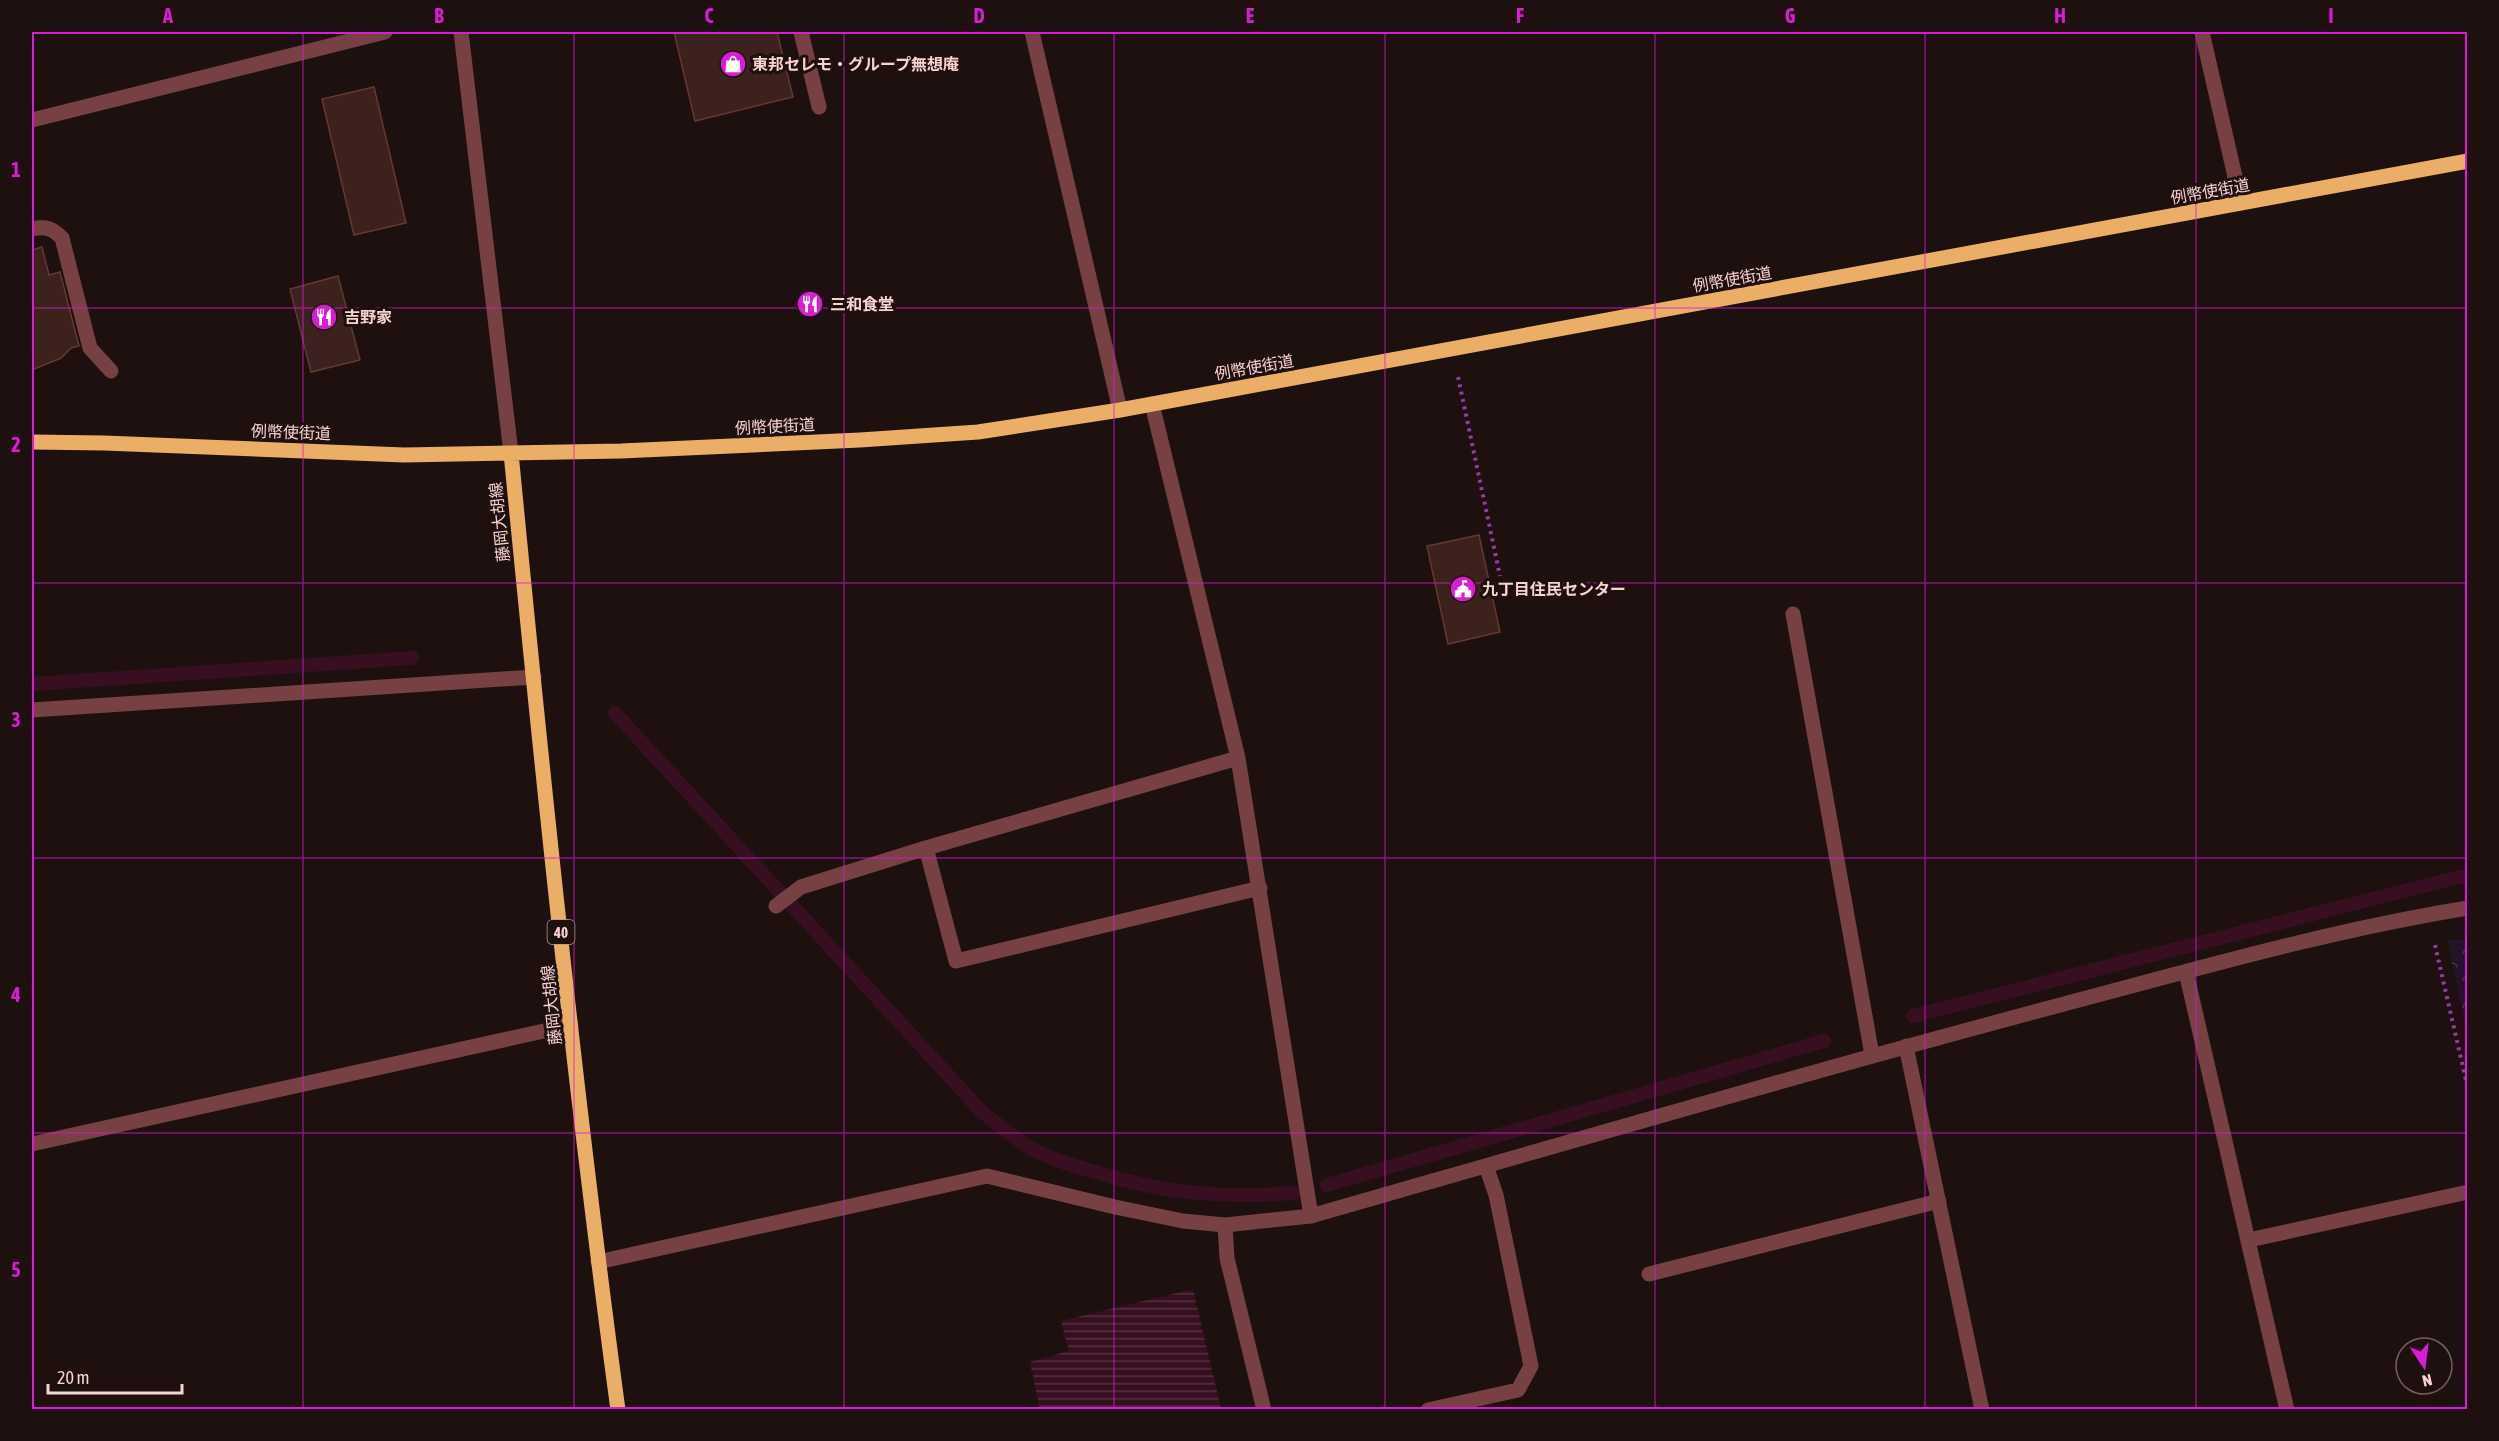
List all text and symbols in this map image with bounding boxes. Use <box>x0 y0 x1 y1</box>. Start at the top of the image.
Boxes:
text: A <box>162 4 173 27</box>
text: B <box>434 4 444 27</box>
text: C <box>705 4 714 27</box>
text: D <box>973 4 985 27</box>
text: E <box>1246 4 1255 27</box>
text: F <box>1516 4 1524 27</box>
text: G <box>1785 4 1796 27</box>
text: H <box>2054 4 2066 27</box>
text: I <box>2328 4 2334 27</box>
shop icon: 東邦セレモ・グループ無想庵 <box>718 49 748 79</box>
place label: 東邦セレモ・グループ無想庵 <box>752 55 959 73</box>
text: 1 <box>11 158 21 181</box>
street label: 例幣使街道 <box>2169 175 2251 207</box>
street label: 例幣使街道 <box>1691 263 1773 295</box>
restaurant icon: 三和食堂 <box>795 289 825 319</box>
place label: 三和食堂 <box>830 295 894 313</box>
restaurant icon: 吉野家 <box>309 302 339 332</box>
place label: 吉野家 <box>344 308 392 326</box>
street label: 例幣使街道 <box>1213 351 1295 383</box>
street label: 例幣使街道 <box>735 415 815 437</box>
street label: 例幣使街道 <box>251 422 331 442</box>
text: 2 <box>11 433 21 456</box>
street label: 藤岡大胡線 <box>486 481 512 563</box>
public building icon: 九丁目住民センター <box>1448 574 1478 604</box>
place label: 九丁目住民センター <box>1482 580 1626 598</box>
text: 3 <box>11 708 21 731</box>
road number: 40 <box>548 920 574 944</box>
street label: 藤岡大胡線 <box>538 964 564 1046</box>
text: 4 <box>10 983 21 1006</box>
text: 5 <box>11 1258 21 1281</box>
north arrow <box>2394 1336 2454 1396</box>
scale bar <box>48 1357 182 1395</box>
text: 20 m <box>57 1367 89 1388</box>
text: N <box>2421 1371 2434 1390</box>

